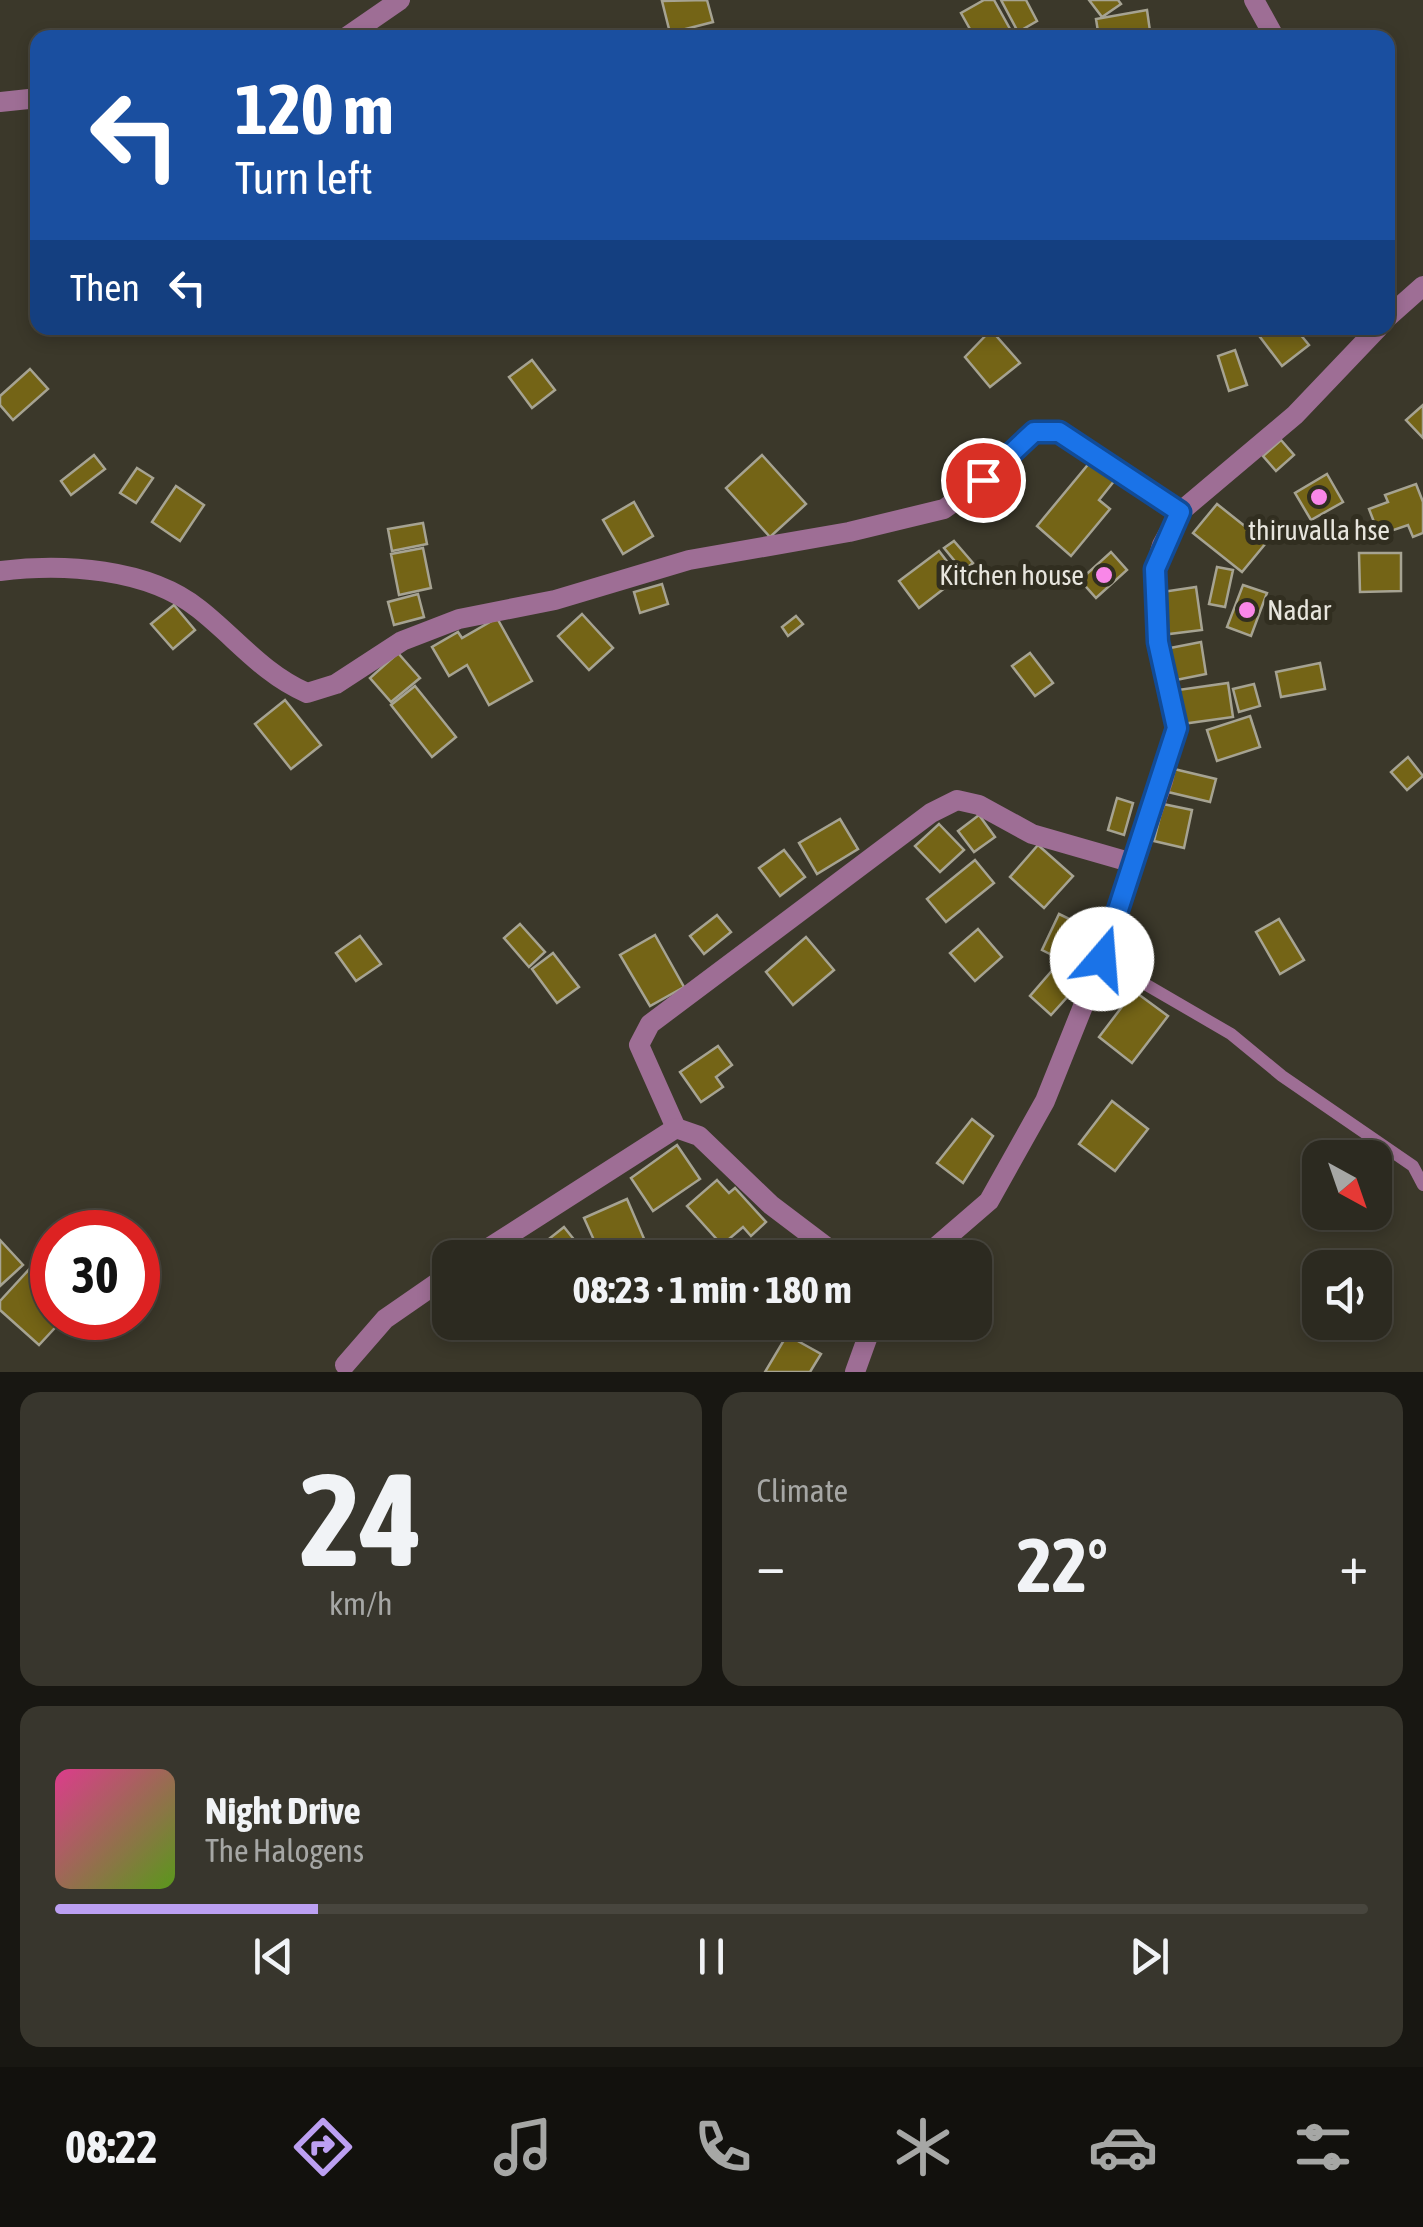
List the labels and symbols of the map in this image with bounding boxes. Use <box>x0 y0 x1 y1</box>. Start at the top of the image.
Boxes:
pin <box>941 438 1026 523</box>
marker: thiruvalla hse <box>1308 486 1330 508</box>
place label: thiruvalla hse <box>1248 514 1390 546</box>
place label: Kitchen house <box>939 559 1084 591</box>
marker: Kitchen house <box>1093 564 1115 586</box>
place label: Nadar <box>1267 594 1332 626</box>
marker: Nadar <box>1236 599 1258 621</box>
position arrow <box>1050 907 1154 1011</box>
north arrow <box>1302 1140 1392 1230</box>
speed limit sign: 30 <box>30 1210 160 1340</box>

